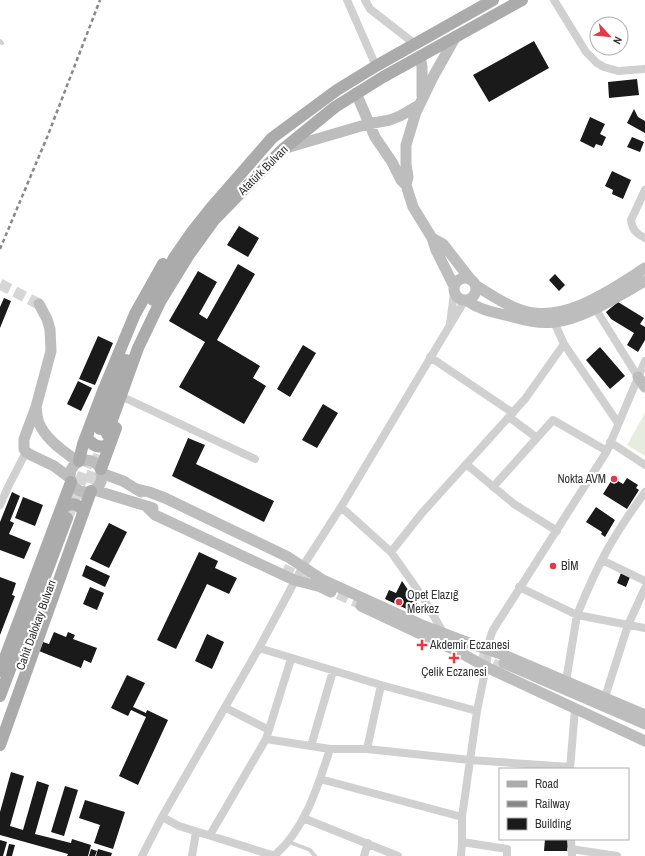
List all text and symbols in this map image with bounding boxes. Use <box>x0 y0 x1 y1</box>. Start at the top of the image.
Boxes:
north arrow <box>589 16 629 56</box>
text: N <box>610 34 626 47</box>
street label: Atatürk Bulvarı <box>234 142 291 199</box>
place label: Nokta AVM <box>557 471 606 487</box>
marker: Nokta AVM <box>609 474 619 484</box>
place label: BİM <box>561 558 579 574</box>
marker: BİM <box>548 561 558 571</box>
street label: Cahit Dalokay Bulvarı <box>12 578 60 672</box>
place label: Opet Elazığ Merkez <box>407 587 459 617</box>
marker: Opet Elazığ Merkez <box>394 597 404 607</box>
place label: Akdemir Eczanesi <box>429 637 510 653</box>
marker: Akdemir Eczanesi <box>417 640 427 650</box>
marker: Çelik Eczanesi <box>449 653 459 663</box>
place label: Çelik Eczanesi <box>421 664 487 680</box>
legend <box>499 768 629 840</box>
text: Road <box>535 776 559 792</box>
text: Railway <box>535 796 570 812</box>
text: Building <box>535 816 572 832</box>

